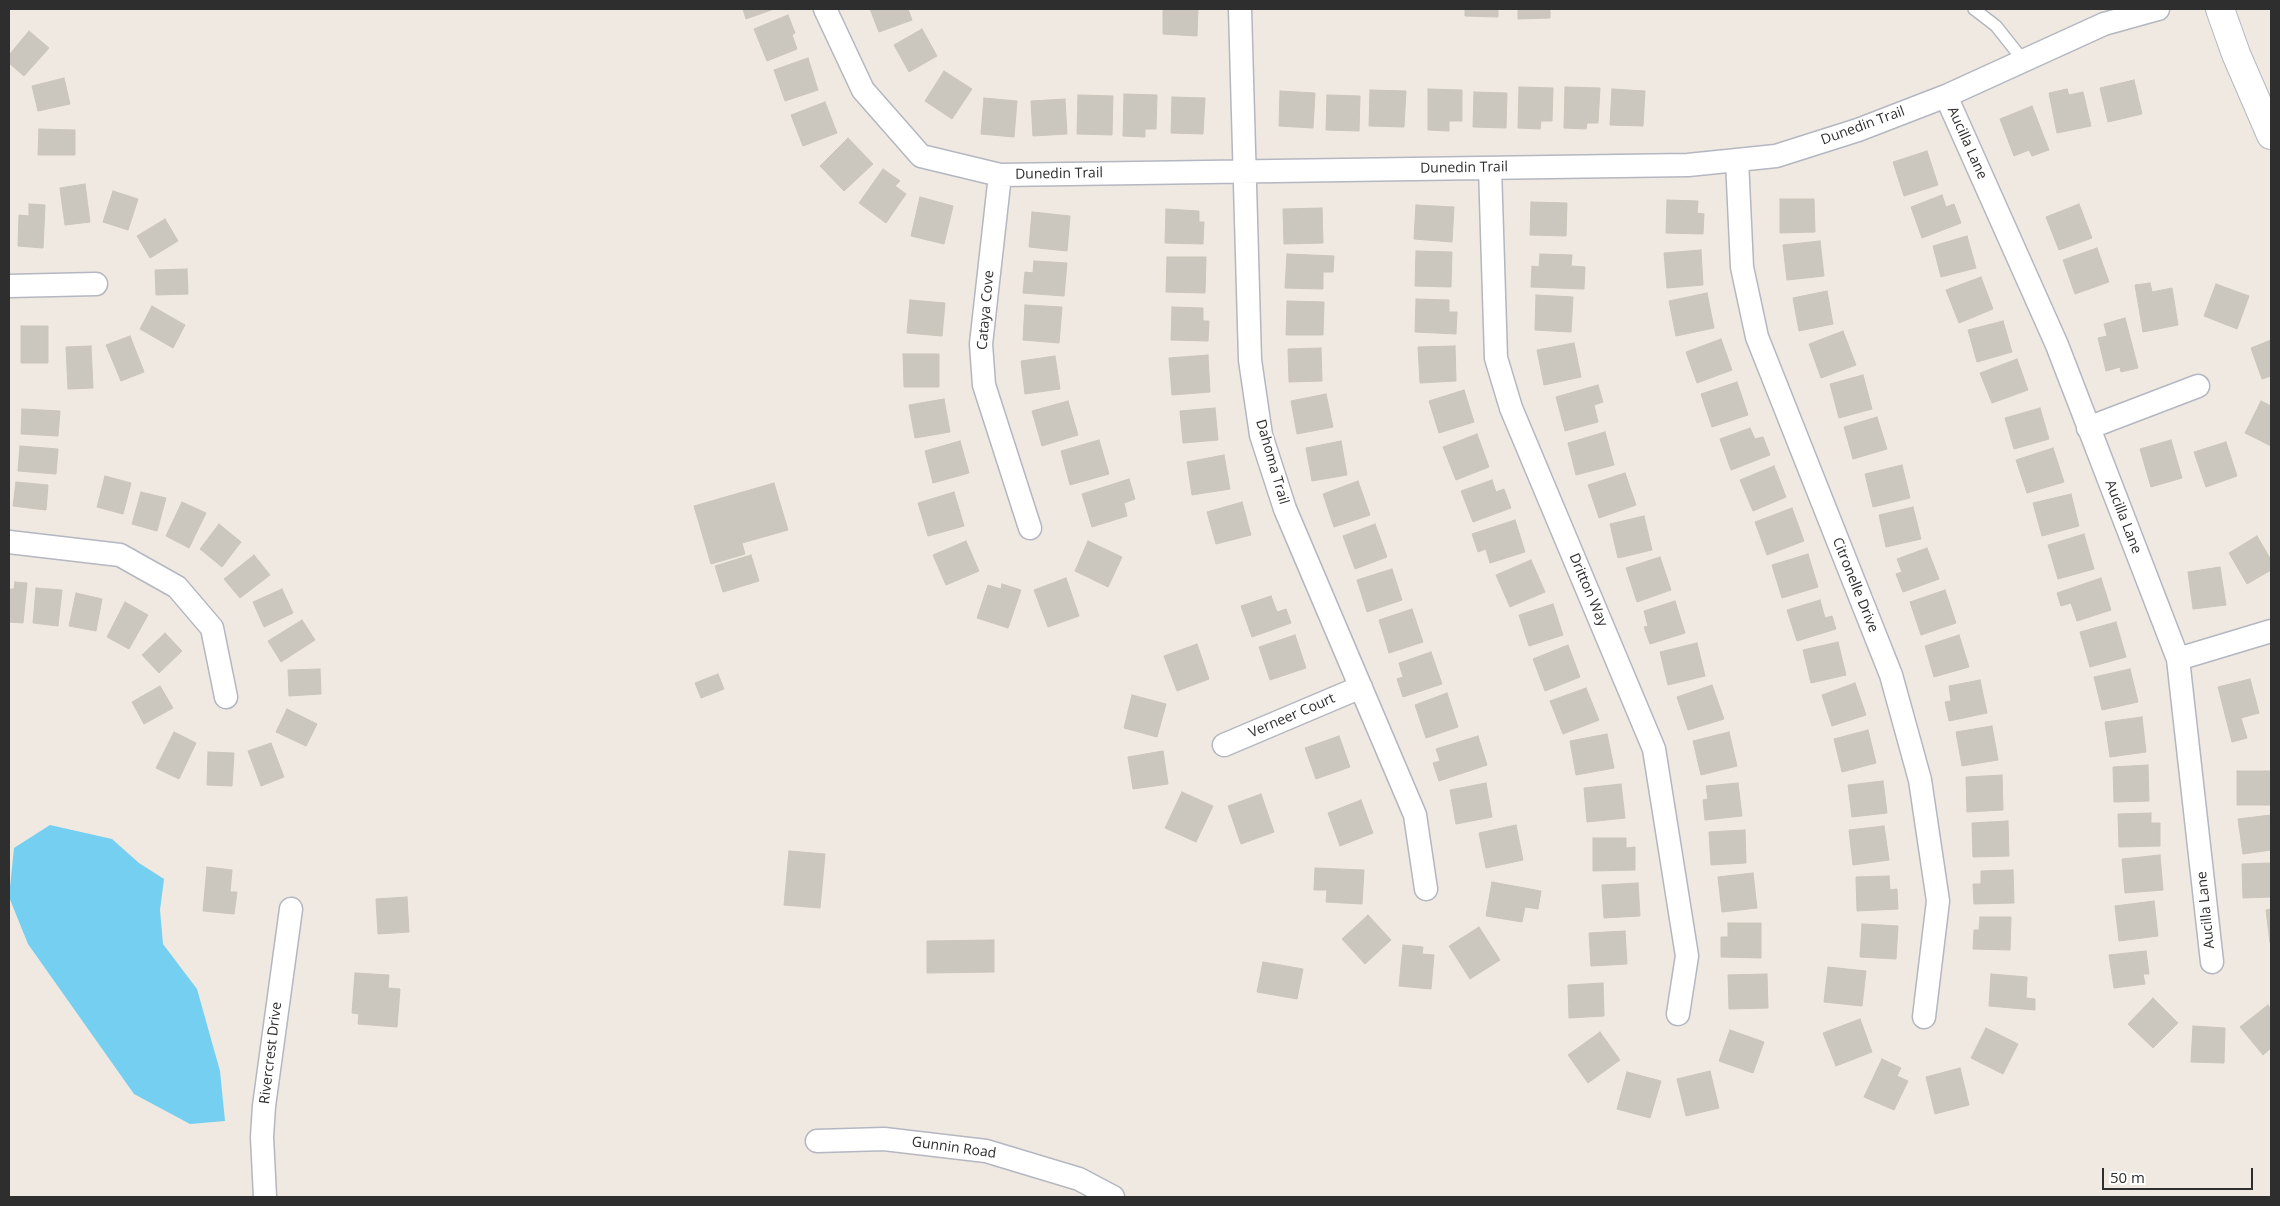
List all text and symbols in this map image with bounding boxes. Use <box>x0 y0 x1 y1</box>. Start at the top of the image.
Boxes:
street label: Dunedin Trail <box>1819 103 1907 149</box>
street label: Aucilla Lane <box>1944 104 1990 182</box>
street label: Dunedin Trail <box>1420 159 1508 177</box>
street label: Dunedin Trail <box>1015 165 1103 183</box>
street label: Cataya Cove <box>974 269 998 351</box>
street label: Dahoma Trail <box>1252 418 1292 506</box>
street label: Aucilla Lane <box>2101 478 2145 556</box>
street label: Citronelle Drive <box>1828 535 1882 635</box>
street label: Dritton Way <box>1565 551 1611 629</box>
street label: Verneer Court <box>1246 690 1338 742</box>
street label: Aucilla Lane <box>2194 870 2218 950</box>
street label: Rivercrest Drive <box>256 1001 286 1105</box>
street label: Gunnin Road <box>911 1134 997 1162</box>
scale bar <box>2105 1158 2256 1190</box>
text: 50 m <box>2110 1167 2145 1187</box>

